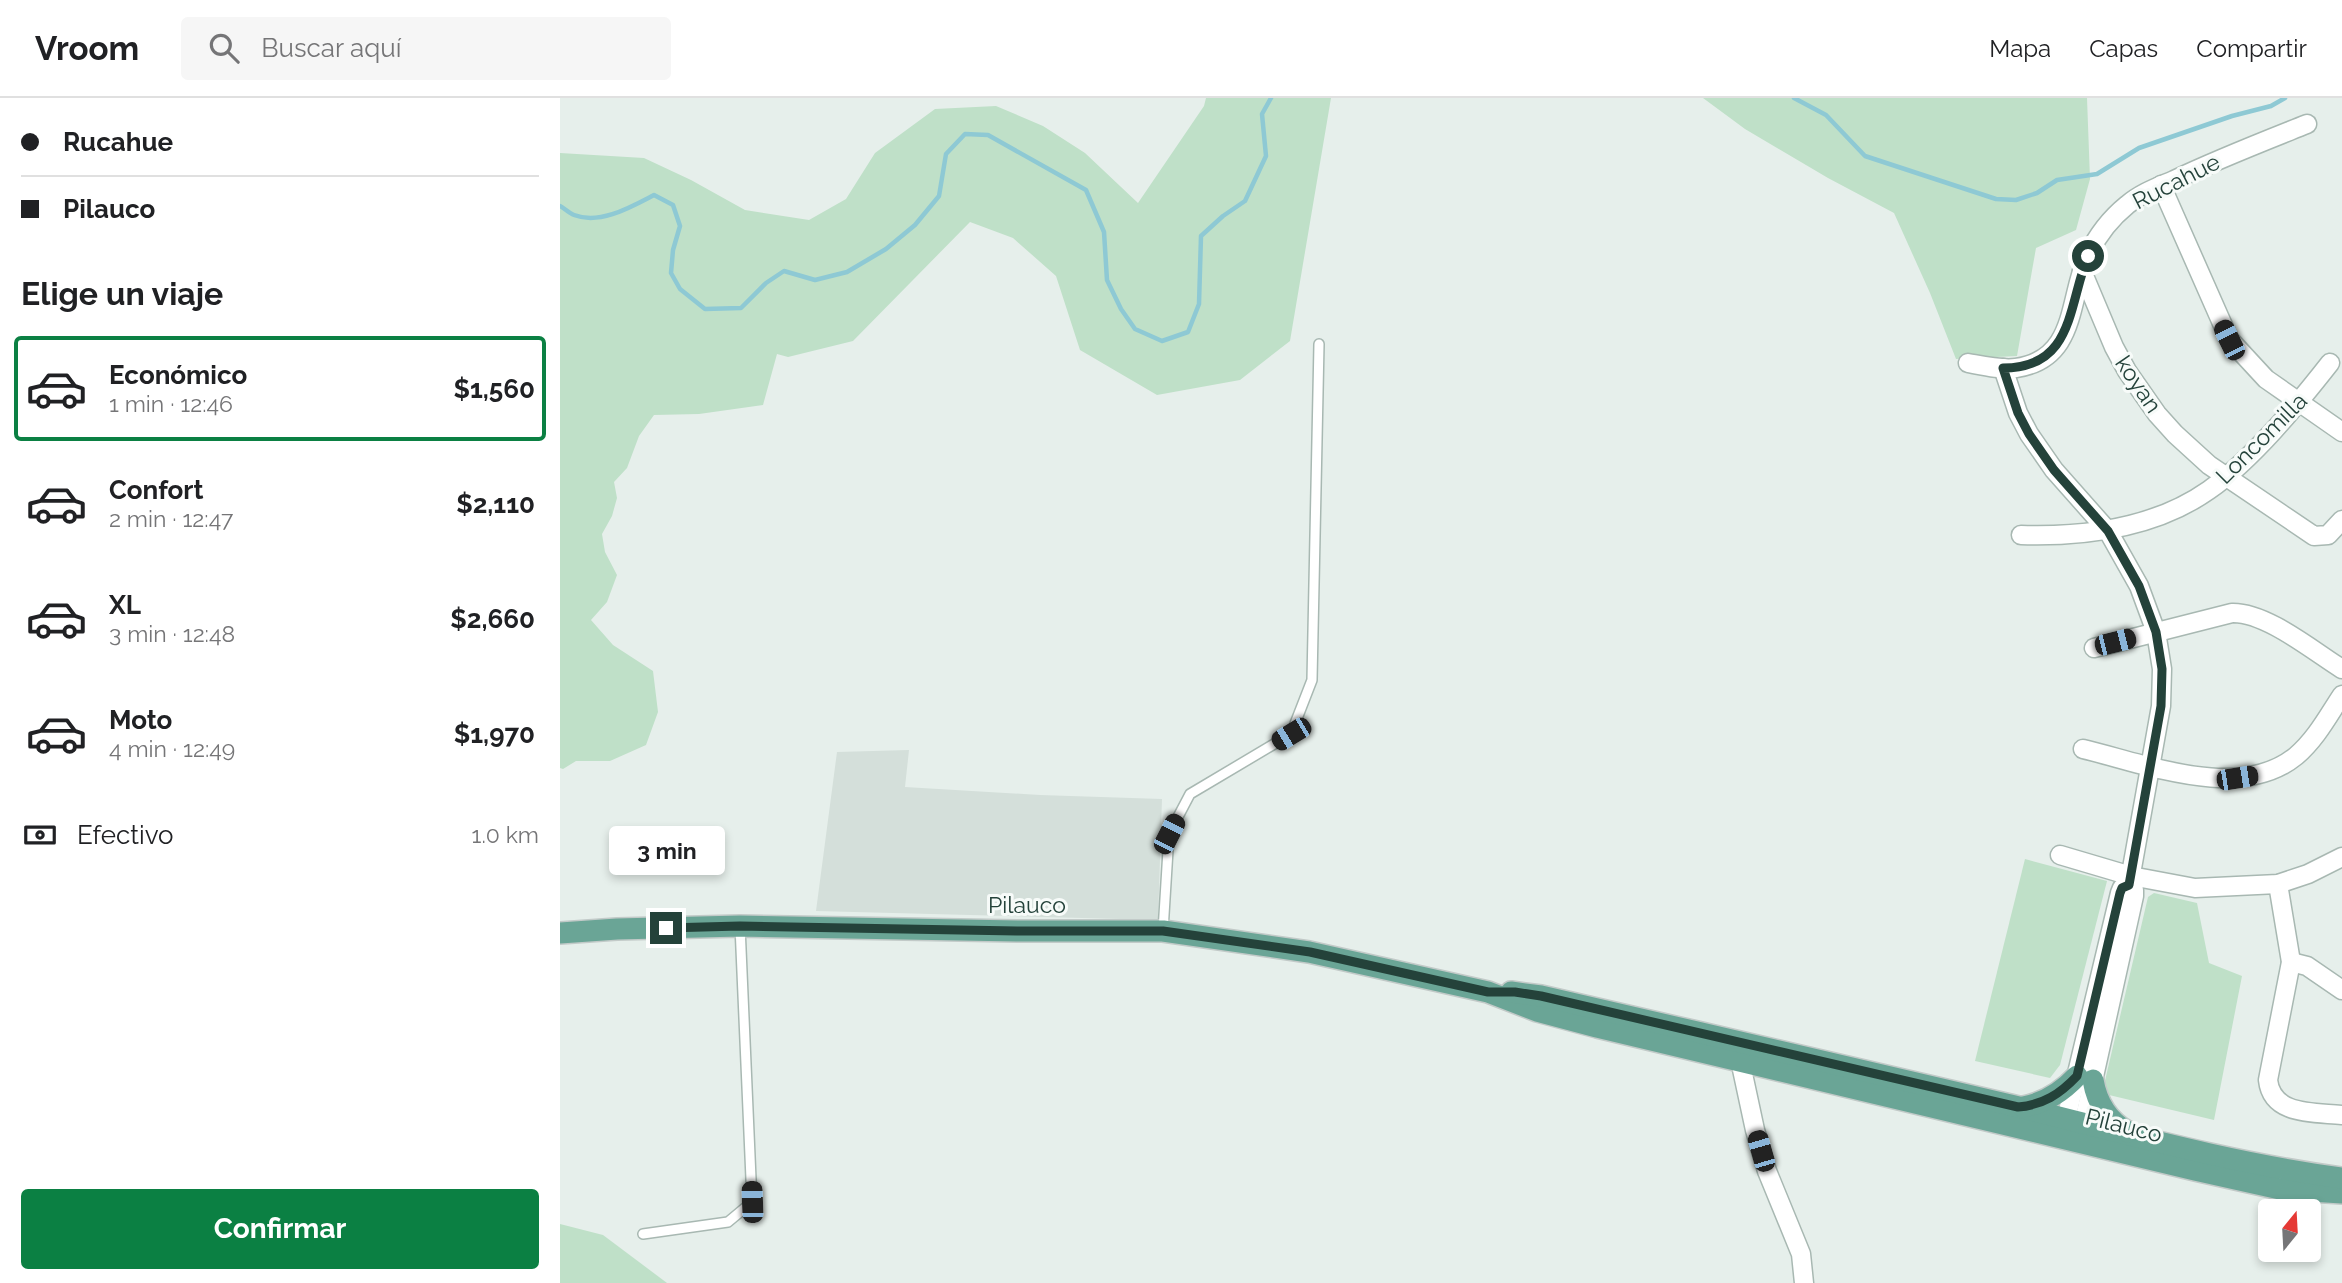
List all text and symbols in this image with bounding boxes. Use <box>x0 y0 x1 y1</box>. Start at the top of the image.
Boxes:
search box <box>181 17 671 80</box>
text: Vroom <box>35 29 139 68</box>
icon: search <box>205 29 243 67</box>
text: Buscar aquí <box>261 33 401 63</box>
text: Mapa <box>1989 34 2051 63</box>
text: Capas <box>2089 34 2158 63</box>
text: Compartir <box>2196 34 2307 63</box>
text: Rucahue <box>63 127 173 157</box>
street label: Rucahue <box>2128 148 2224 214</box>
text: Pilauco <box>63 194 155 224</box>
route start <box>2072 240 2104 272</box>
text: Elige un viaje <box>21 275 223 312</box>
car <box>2211 317 2248 363</box>
street label: koyan <box>2110 350 2168 418</box>
icon: car <box>25 357 88 420</box>
text: Económico <box>109 360 247 390</box>
text: $1,560 <box>453 374 535 404</box>
street label: Loncomilla <box>2210 387 2312 489</box>
text: 1 min · 12:46 <box>109 390 233 417</box>
icon: car <box>25 472 88 535</box>
text: Confort <box>109 475 203 505</box>
text: $2,110 <box>456 489 535 519</box>
text: 2 min · 12:47 <box>109 505 233 532</box>
icon: car <box>25 587 88 650</box>
text: XL <box>109 590 141 620</box>
text: $2,660 <box>450 604 535 634</box>
text: 3 min · 12:48 <box>109 620 235 647</box>
car <box>2093 627 2138 657</box>
icon: car <box>25 702 88 765</box>
text: Moto <box>109 705 172 735</box>
car <box>1268 714 1315 754</box>
text: $1,970 <box>454 719 535 749</box>
text: 4 min · 12:49 <box>109 735 235 762</box>
car <box>2215 764 2260 792</box>
car <box>1151 811 1188 857</box>
icon: cash <box>21 816 59 854</box>
text: Efectivo <box>77 820 174 850</box>
text: 1.0 km <box>472 821 539 848</box>
callout: 3 min <box>608 826 724 876</box>
text: 3 min <box>637 837 697 864</box>
street label: Pilauco <box>988 891 1066 918</box>
route end <box>650 912 682 944</box>
street label: Pilauco <box>2083 1102 2165 1148</box>
car <box>1746 1128 1777 1174</box>
car <box>741 1181 764 1223</box>
button: Confirmar <box>21 1189 539 1269</box>
north arrow <box>2258 1199 2320 1262</box>
map controls <box>2258 1199 2321 1262</box>

